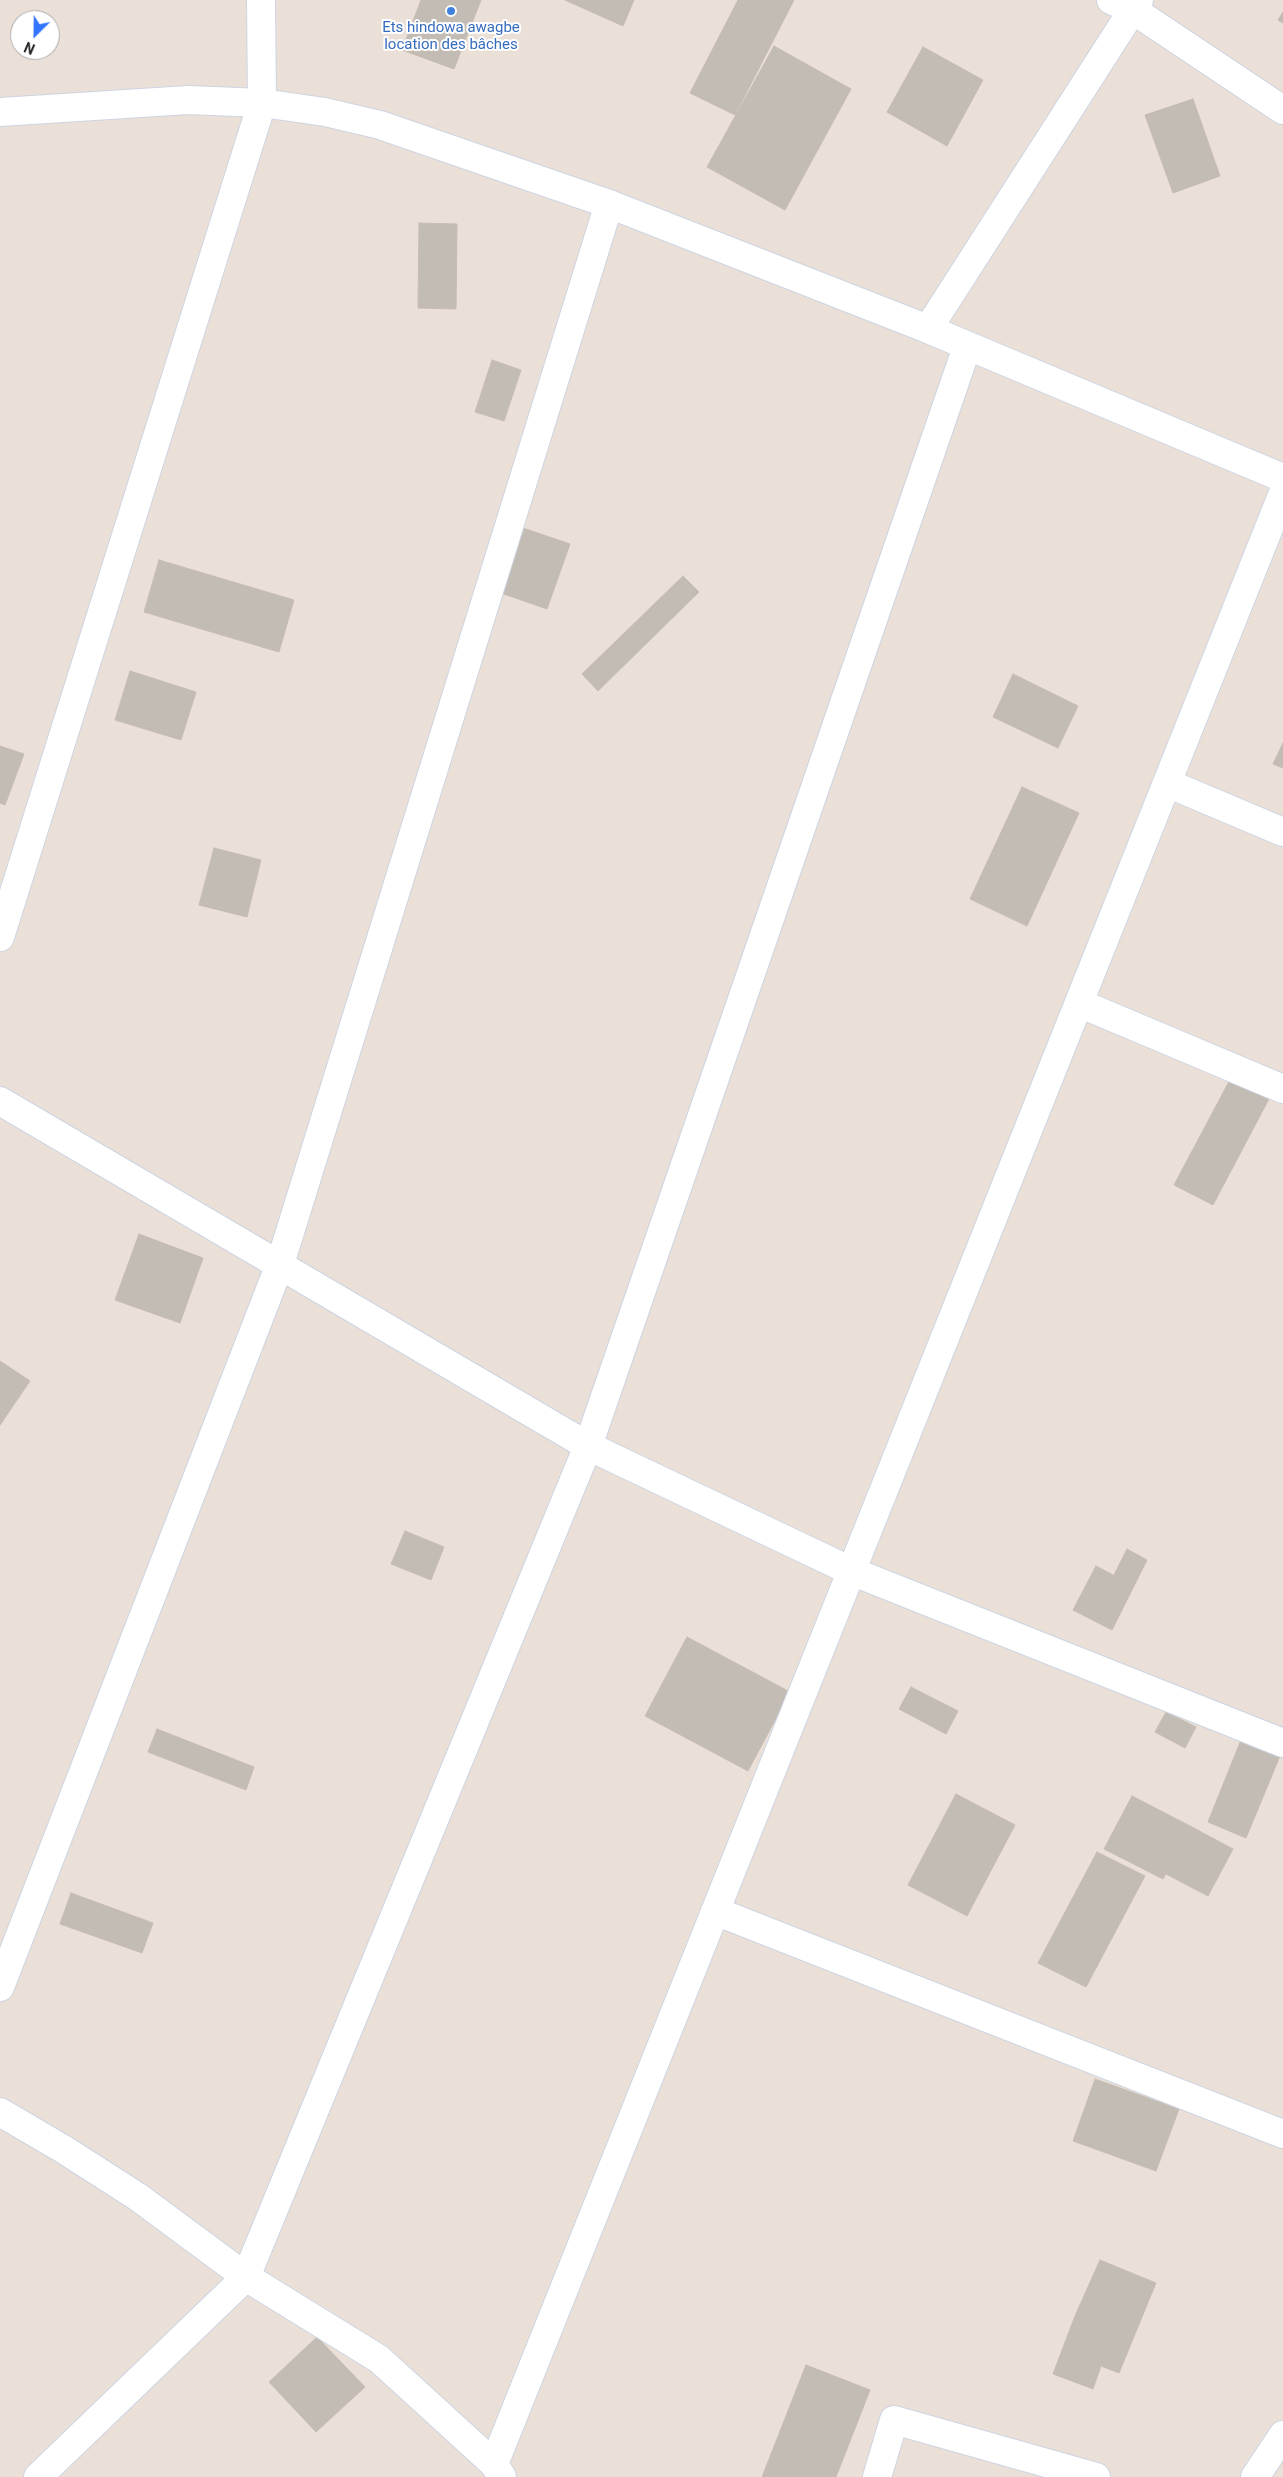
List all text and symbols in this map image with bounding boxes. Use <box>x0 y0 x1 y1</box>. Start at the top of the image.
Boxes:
marker: Ets hindowa awagbe location des bâches <box>445 5 457 17</box>
north arrow <box>10 10 60 60</box>
place label: Ets hindowa awagbe location des bâches <box>382 19 520 54</box>
text: N <box>22 39 37 57</box>

